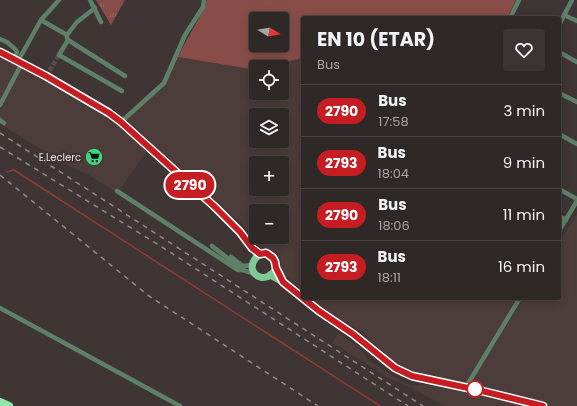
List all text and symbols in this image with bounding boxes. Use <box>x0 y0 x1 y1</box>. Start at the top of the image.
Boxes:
north arrow <box>249 12 289 52</box>
map controls <box>249 12 289 244</box>
text: EN 10 (ETAR) <box>317 26 435 53</box>
button: heart <box>503 29 545 71</box>
text: Bus <box>317 55 340 74</box>
button: locate <box>249 60 289 100</box>
text: Bus <box>378 90 407 111</box>
text: 3 min <box>503 100 545 121</box>
text: 2790 <box>325 101 358 121</box>
button: layers <box>249 108 289 148</box>
text: 17:58 <box>378 112 409 131</box>
text: Bus <box>378 142 406 163</box>
supermarket icon: E.Leclerc <box>84 147 104 167</box>
place label: E.Leclerc <box>39 150 81 165</box>
text: 9 min <box>503 152 545 173</box>
text: 2793 <box>325 153 358 173</box>
button: + <box>249 156 289 196</box>
text: 18:04 <box>378 164 409 183</box>
line badge: 2790 <box>162 172 218 198</box>
text: 2790 <box>173 175 207 195</box>
text: Bus <box>378 194 407 215</box>
button: − <box>249 204 289 244</box>
text: 11 min <box>503 204 545 225</box>
text: 2790 <box>325 205 358 225</box>
text: 18:06 <box>378 216 410 235</box>
text: Bus <box>378 246 406 267</box>
text: 16 min <box>498 256 545 277</box>
text: 2793 <box>325 257 358 277</box>
text: 18:11 <box>378 268 401 287</box>
unlabelled marker <box>466 380 484 398</box>

